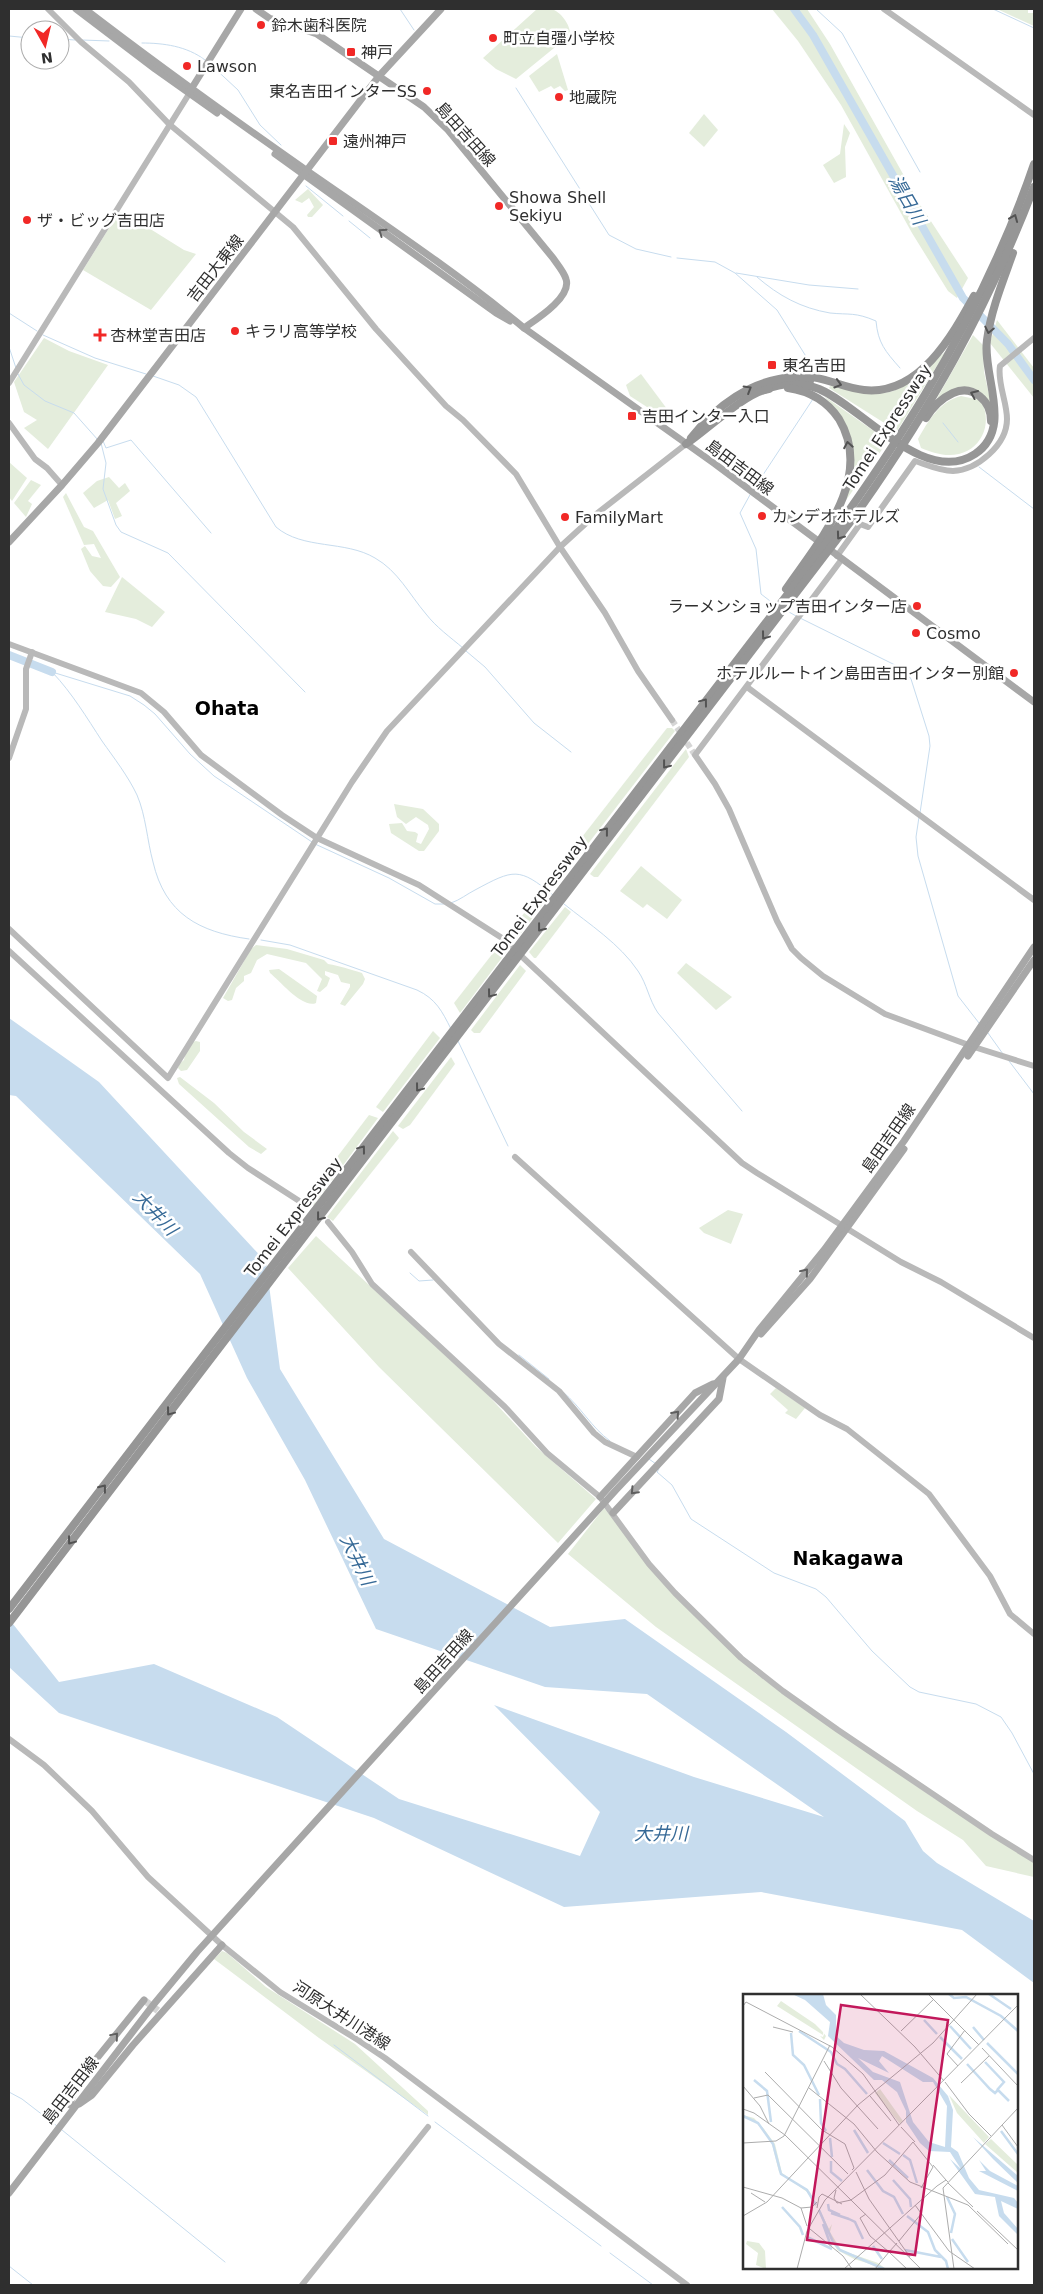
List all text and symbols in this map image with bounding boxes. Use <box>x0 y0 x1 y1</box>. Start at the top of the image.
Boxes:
place label: 鈴木歯科医院 <box>271 16 367 35</box>
marker: 鈴木歯科医院 <box>255 19 267 31</box>
north arrow <box>20 20 70 70</box>
place label: 町立自彊小学校 <box>503 29 615 48</box>
marker: 町立自彊小学校 <box>487 32 499 44</box>
place label: 神戸 <box>361 43 393 62</box>
marker: 神戸 <box>345 46 357 58</box>
text: N <box>40 49 54 67</box>
place label: Lawson <box>197 57 257 76</box>
marker: Lawson <box>181 60 193 72</box>
place label: 東名吉田インターSS <box>269 82 417 101</box>
marker: 東名吉田インターSS <box>421 85 433 97</box>
place label: 地蔵院 <box>569 88 617 107</box>
marker: 地蔵院 <box>553 91 565 103</box>
street label: 島田吉田線 <box>432 98 499 170</box>
place label: 遠州神戸 <box>343 132 407 151</box>
marker: 遠州神戸 <box>327 135 339 147</box>
water label: 湯日川 <box>885 171 931 230</box>
place label: Showa Shell Sekiyu <box>509 188 606 225</box>
marker: Showa Shell Sekiyu <box>493 200 505 212</box>
place label: ザ・ビッグ吉田店 <box>37 211 165 230</box>
marker: ザ・ビッグ吉田店 <box>21 214 33 226</box>
one-way arrow <box>1008 215 1018 223</box>
one-way arrow <box>379 229 388 238</box>
street label: 吉田大東線 <box>183 231 248 306</box>
place label: キラリ高等学校 <box>245 322 357 341</box>
marker: キラリ高等学校 <box>229 325 241 337</box>
one-way arrow <box>984 325 995 334</box>
place label: 杏林堂吉田店 <box>110 326 206 345</box>
marker: 杏林堂吉田店 <box>94 329 106 341</box>
place label: 東名吉田 <box>782 356 846 375</box>
marker: 東名吉田 <box>766 359 778 371</box>
street label: Tomei Expressway <box>839 361 935 495</box>
one-way arrow <box>833 378 841 388</box>
one-way arrow <box>743 385 752 395</box>
one-way arrow <box>971 391 980 401</box>
place label: 吉田インター入口 <box>642 407 770 426</box>
marker: 吉田インター入口 <box>626 410 638 422</box>
street label: 島田吉田線 <box>702 436 777 499</box>
one-way arrow <box>843 441 853 449</box>
place label: カンデオホテルズ <box>772 507 900 526</box>
place label: FamilyMart <box>575 508 663 527</box>
marker: カンデオホテルズ <box>756 510 768 522</box>
marker: FamilyMart <box>559 511 571 523</box>
one-way arrow <box>837 531 846 540</box>
place label: ラーメンショップ吉田インター店 <box>668 597 907 616</box>
marker: ラーメンショップ吉田インター店 <box>911 600 923 612</box>
place label: Cosmo <box>926 624 981 643</box>
marker: Cosmo <box>910 627 922 639</box>
one-way arrow <box>762 630 771 640</box>
place label: ホテルルートイン島田吉田インター別館 <box>716 664 1004 683</box>
marker: ホテルルートイン島田吉田インター別館 <box>1008 667 1020 679</box>
district label: Ohata <box>195 697 259 719</box>
one-way arrow <box>699 699 707 708</box>
one-way arrow <box>663 759 672 769</box>
one-way arrow <box>600 828 608 837</box>
street label: Tomei Expressway <box>487 832 591 961</box>
one-way arrow <box>539 922 547 931</box>
one-way arrow <box>488 988 496 997</box>
one-way arrow <box>416 1082 424 1091</box>
street label: 島田吉田線 <box>858 1100 919 1177</box>
one-way arrow <box>357 1146 365 1155</box>
street label: Tomei Expressway <box>240 1154 346 1282</box>
water label: 大井川 <box>129 1186 183 1241</box>
one-way arrow <box>317 1211 325 1220</box>
one-way arrow <box>800 1269 809 1278</box>
one-way arrow <box>168 1406 176 1415</box>
one-way arrow <box>670 1411 679 1420</box>
one-way arrow <box>97 1485 105 1494</box>
one-way arrow <box>631 1485 640 1494</box>
water label: 大井川 <box>336 1531 380 1590</box>
one-way arrow <box>69 1535 77 1544</box>
district label: Nakagawa <box>793 1547 903 1569</box>
street label: 島田吉田線 <box>410 1625 477 1697</box>
water label: 大井川 <box>634 1823 690 1844</box>
street label: 河原大井川港線 <box>290 1977 394 2054</box>
inset map <box>743 1994 1018 2269</box>
one-way arrow <box>109 2033 117 2042</box>
street label: 島田吉田線 <box>38 2053 103 2128</box>

